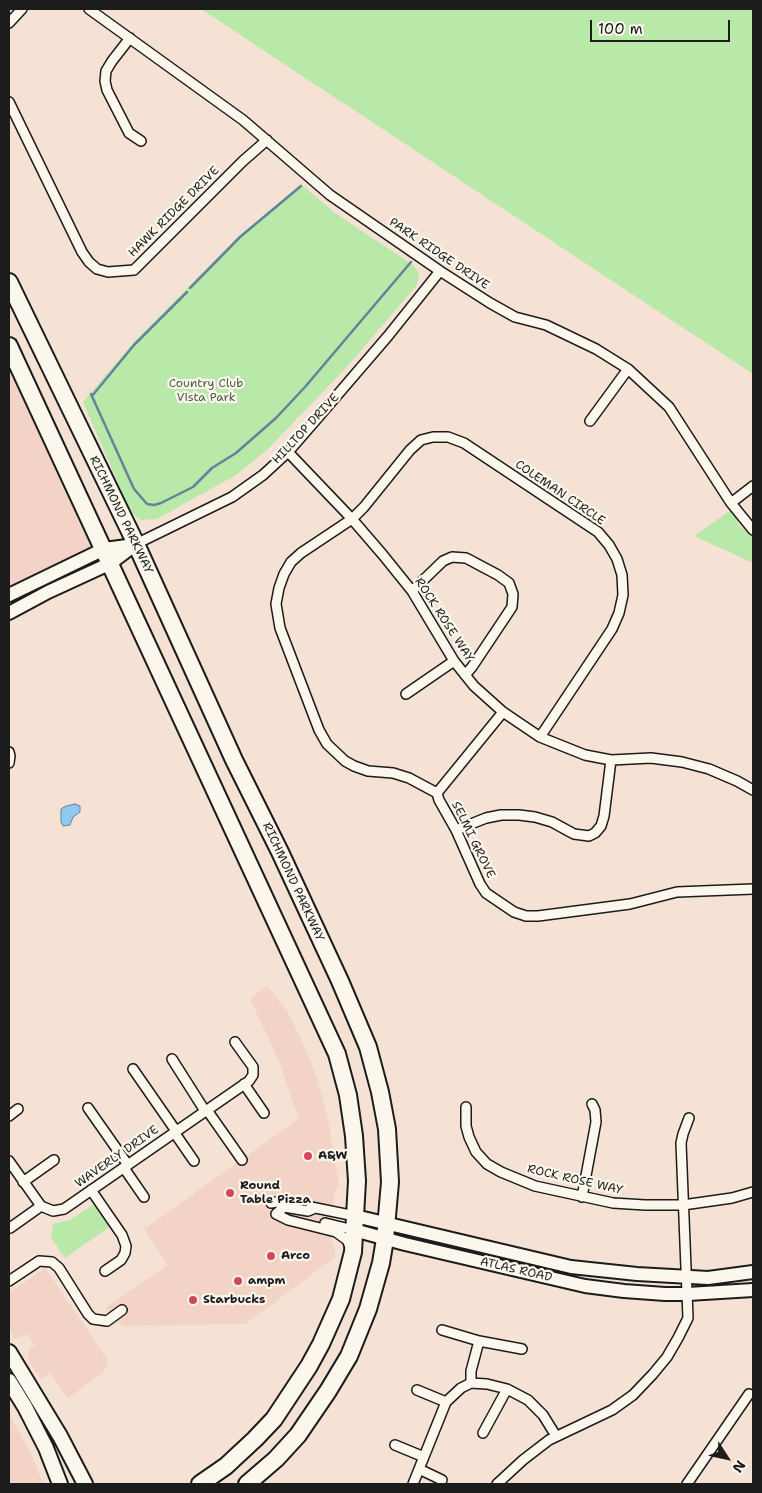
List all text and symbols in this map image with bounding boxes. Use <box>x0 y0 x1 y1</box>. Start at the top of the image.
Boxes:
scale bar <box>592 10 732 42</box>
text: 100 m <box>598 19 643 39</box>
street label: HAWK RIDGE DRIVE <box>126 164 222 260</box>
street label: PARK RIDGE DRIVE <box>386 215 492 293</box>
park label: Country Club Vista Park <box>169 377 243 405</box>
street label: HILLTOP DRIVE <box>270 391 342 467</box>
street label: RICHMOND PARKWAY <box>86 454 156 576</box>
street label: COLEMAN CIRCLE <box>512 457 608 529</box>
street label: ROCK ROSE WAY <box>411 575 477 665</box>
street label: SELMI GROVE <box>448 799 498 881</box>
street label: RICHMOND PARKWAY <box>259 820 327 944</box>
street label: WAVERLY DRIVE <box>73 1123 161 1191</box>
place label: A&W <box>318 1149 347 1163</box>
marker: A&W <box>302 1150 314 1162</box>
street label: ROCK ROSE WAY <box>526 1162 624 1198</box>
place label: Round Table Pizza <box>240 1179 311 1207</box>
marker: Round Table Pizza <box>224 1187 236 1199</box>
place label: Arco <box>281 1249 310 1263</box>
marker: Arco <box>265 1250 277 1262</box>
street label: ATLAS ROAD <box>479 1255 553 1285</box>
place label: ampm <box>248 1274 285 1288</box>
marker: ampm <box>232 1275 244 1287</box>
place label: Starbucks <box>203 1293 265 1307</box>
marker: Starbucks <box>187 1294 199 1306</box>
north arrow <box>702 1433 752 1483</box>
text: N <box>729 1457 750 1476</box>

